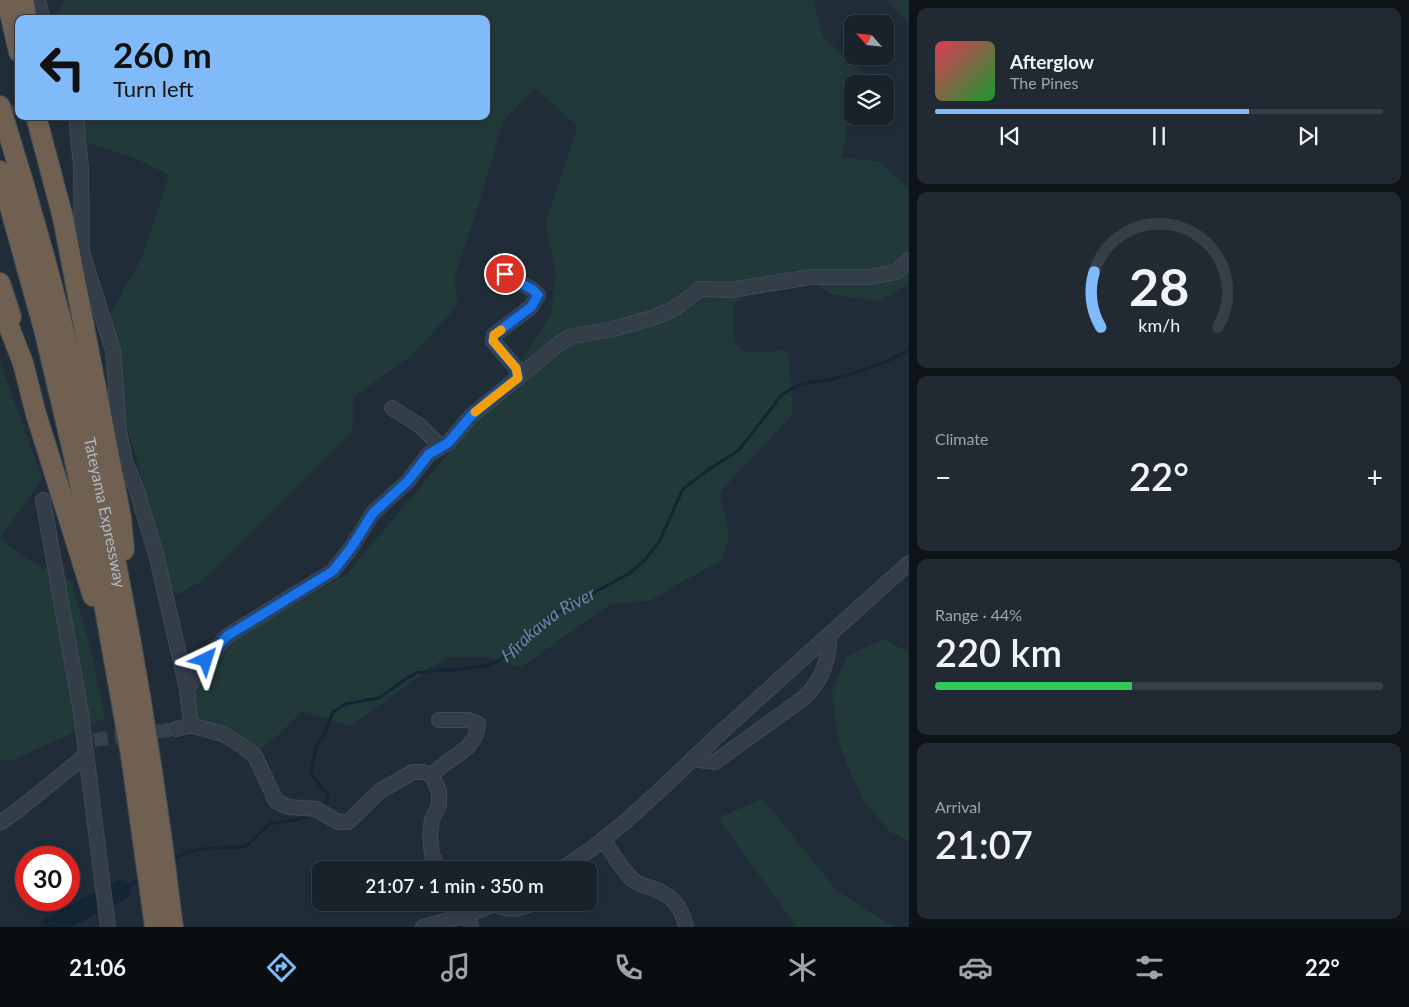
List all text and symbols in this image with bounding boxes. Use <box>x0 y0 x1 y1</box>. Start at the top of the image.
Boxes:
north arrow <box>844 15 894 65</box>
map controls <box>844 15 894 125</box>
text: 260 m <box>113 33 212 75</box>
icon: left <box>30 35 95 100</box>
text: Afterglow <box>1010 50 1094 73</box>
text: The Pines <box>1010 73 1079 92</box>
text: Turn left <box>113 75 194 102</box>
button: layers <box>844 75 894 125</box>
icon: previous <box>996 122 1024 150</box>
icon: pause <box>1145 122 1173 150</box>
icon: next <box>1294 122 1322 150</box>
pin <box>484 253 526 295</box>
text: 28 <box>1129 255 1189 317</box>
icon: arrive <box>491 260 519 288</box>
text: km/h <box>1138 314 1180 336</box>
text: Climate <box>935 429 988 448</box>
street label: Tateyama Expressway <box>81 435 131 590</box>
text: 22° <box>1129 453 1189 499</box>
text: − <box>935 460 951 494</box>
text: + <box>1367 460 1383 494</box>
water label: Hirakawa River <box>497 581 600 666</box>
text: Range · 44% <box>935 605 1022 624</box>
text: 220 km <box>935 629 1062 675</box>
position arrow <box>179 633 231 685</box>
text: Arrival <box>935 797 981 816</box>
text: 21:07 <box>935 821 1033 867</box>
speed limit sign: 30 <box>15 846 80 911</box>
text: 21:07 · 1 min · 350 m <box>365 874 544 897</box>
icon: directions <box>264 950 299 985</box>
icon: music <box>438 950 473 985</box>
icon: phone <box>611 950 646 985</box>
icon: climate <box>785 950 820 985</box>
icon: car <box>958 950 993 985</box>
icon: filters <box>1132 950 1167 985</box>
text: 21:06 <box>69 954 126 981</box>
text: 22° <box>1305 954 1340 981</box>

